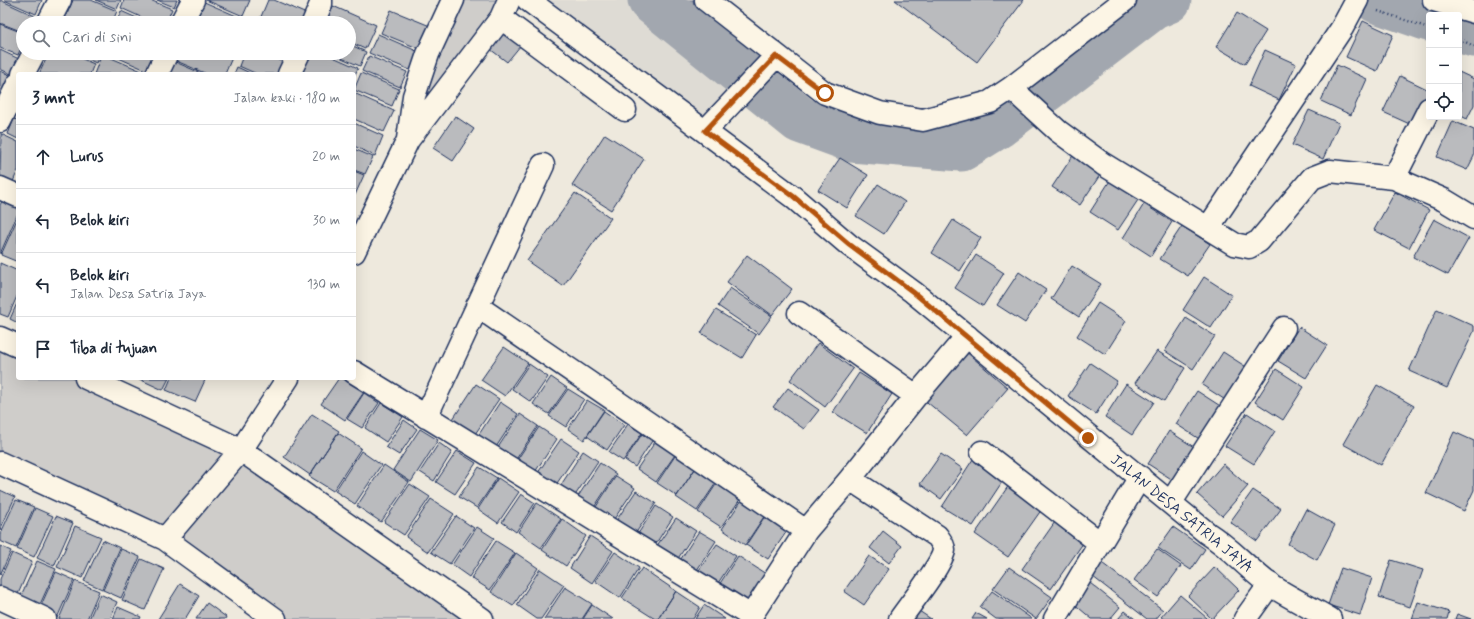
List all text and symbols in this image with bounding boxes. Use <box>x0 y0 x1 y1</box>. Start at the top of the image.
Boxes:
map controls <box>1426 12 1462 120</box>
button: + <box>1426 12 1462 48</box>
search box <box>16 16 356 60</box>
icon: search <box>30 27 52 49</box>
text: Cari di sini <box>62 28 132 48</box>
button: − <box>1426 48 1462 84</box>
route start <box>816 84 834 102</box>
button: locate <box>1426 84 1462 120</box>
text: 3 mnt <box>32 87 75 109</box>
text: Jalan kaki · 180 m <box>233 90 340 107</box>
icon: ahead <box>32 146 54 168</box>
text: Lurus <box>70 147 103 167</box>
text: 20 m <box>312 148 340 165</box>
icon: left <box>32 210 54 232</box>
text: Belok kiri <box>70 211 129 231</box>
text: 30 m <box>313 212 340 229</box>
text: Belok kiri <box>70 266 129 286</box>
icon: left <box>32 274 54 296</box>
text: 130 m <box>307 276 340 293</box>
text: Jalan Desa Satria Jaya <box>70 286 206 303</box>
icon: arrive <box>32 338 54 360</box>
text: Tiba di tujuan <box>70 339 157 359</box>
route end <box>1079 429 1097 447</box>
street label: JALAN DESA SATRIA JAYA <box>1106 450 1257 578</box>

